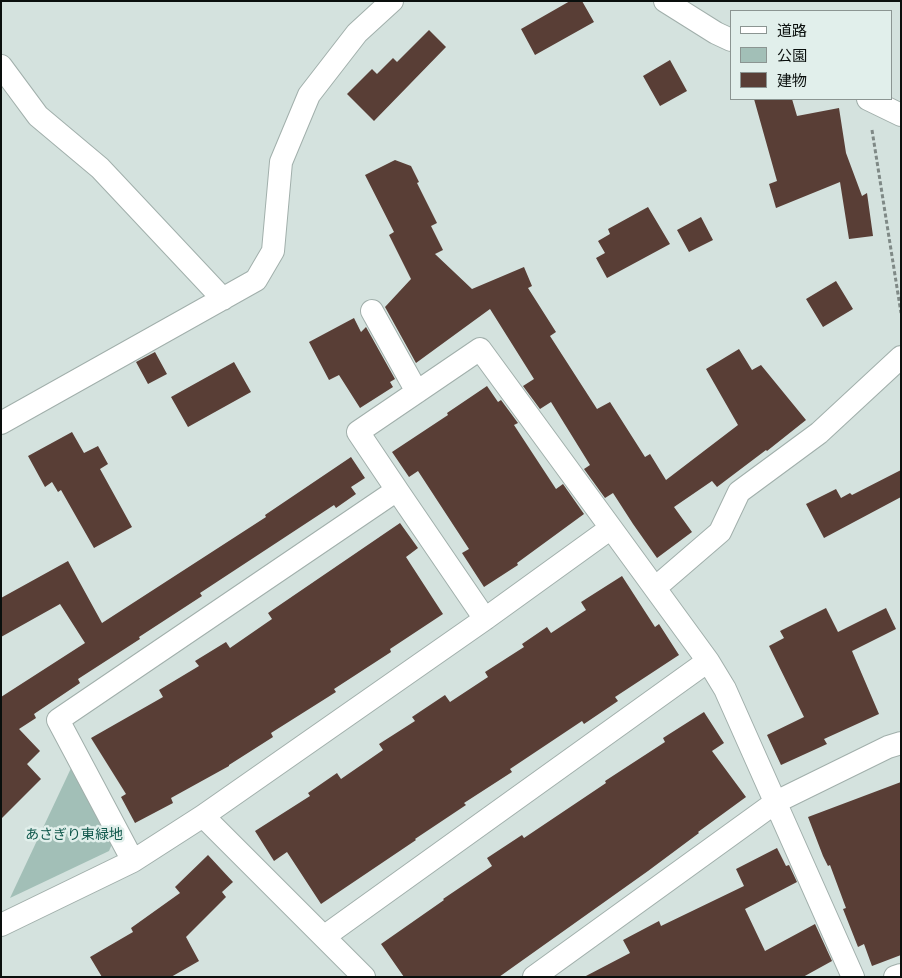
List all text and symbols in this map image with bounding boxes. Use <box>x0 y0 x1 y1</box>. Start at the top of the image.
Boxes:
legend <box>730 10 892 100</box>
text: 道路 <box>777 21 807 39</box>
text: 公園 <box>777 46 807 64</box>
text: 建物 <box>777 71 807 89</box>
park label: あさぎり東緑地 <box>25 826 123 842</box>

